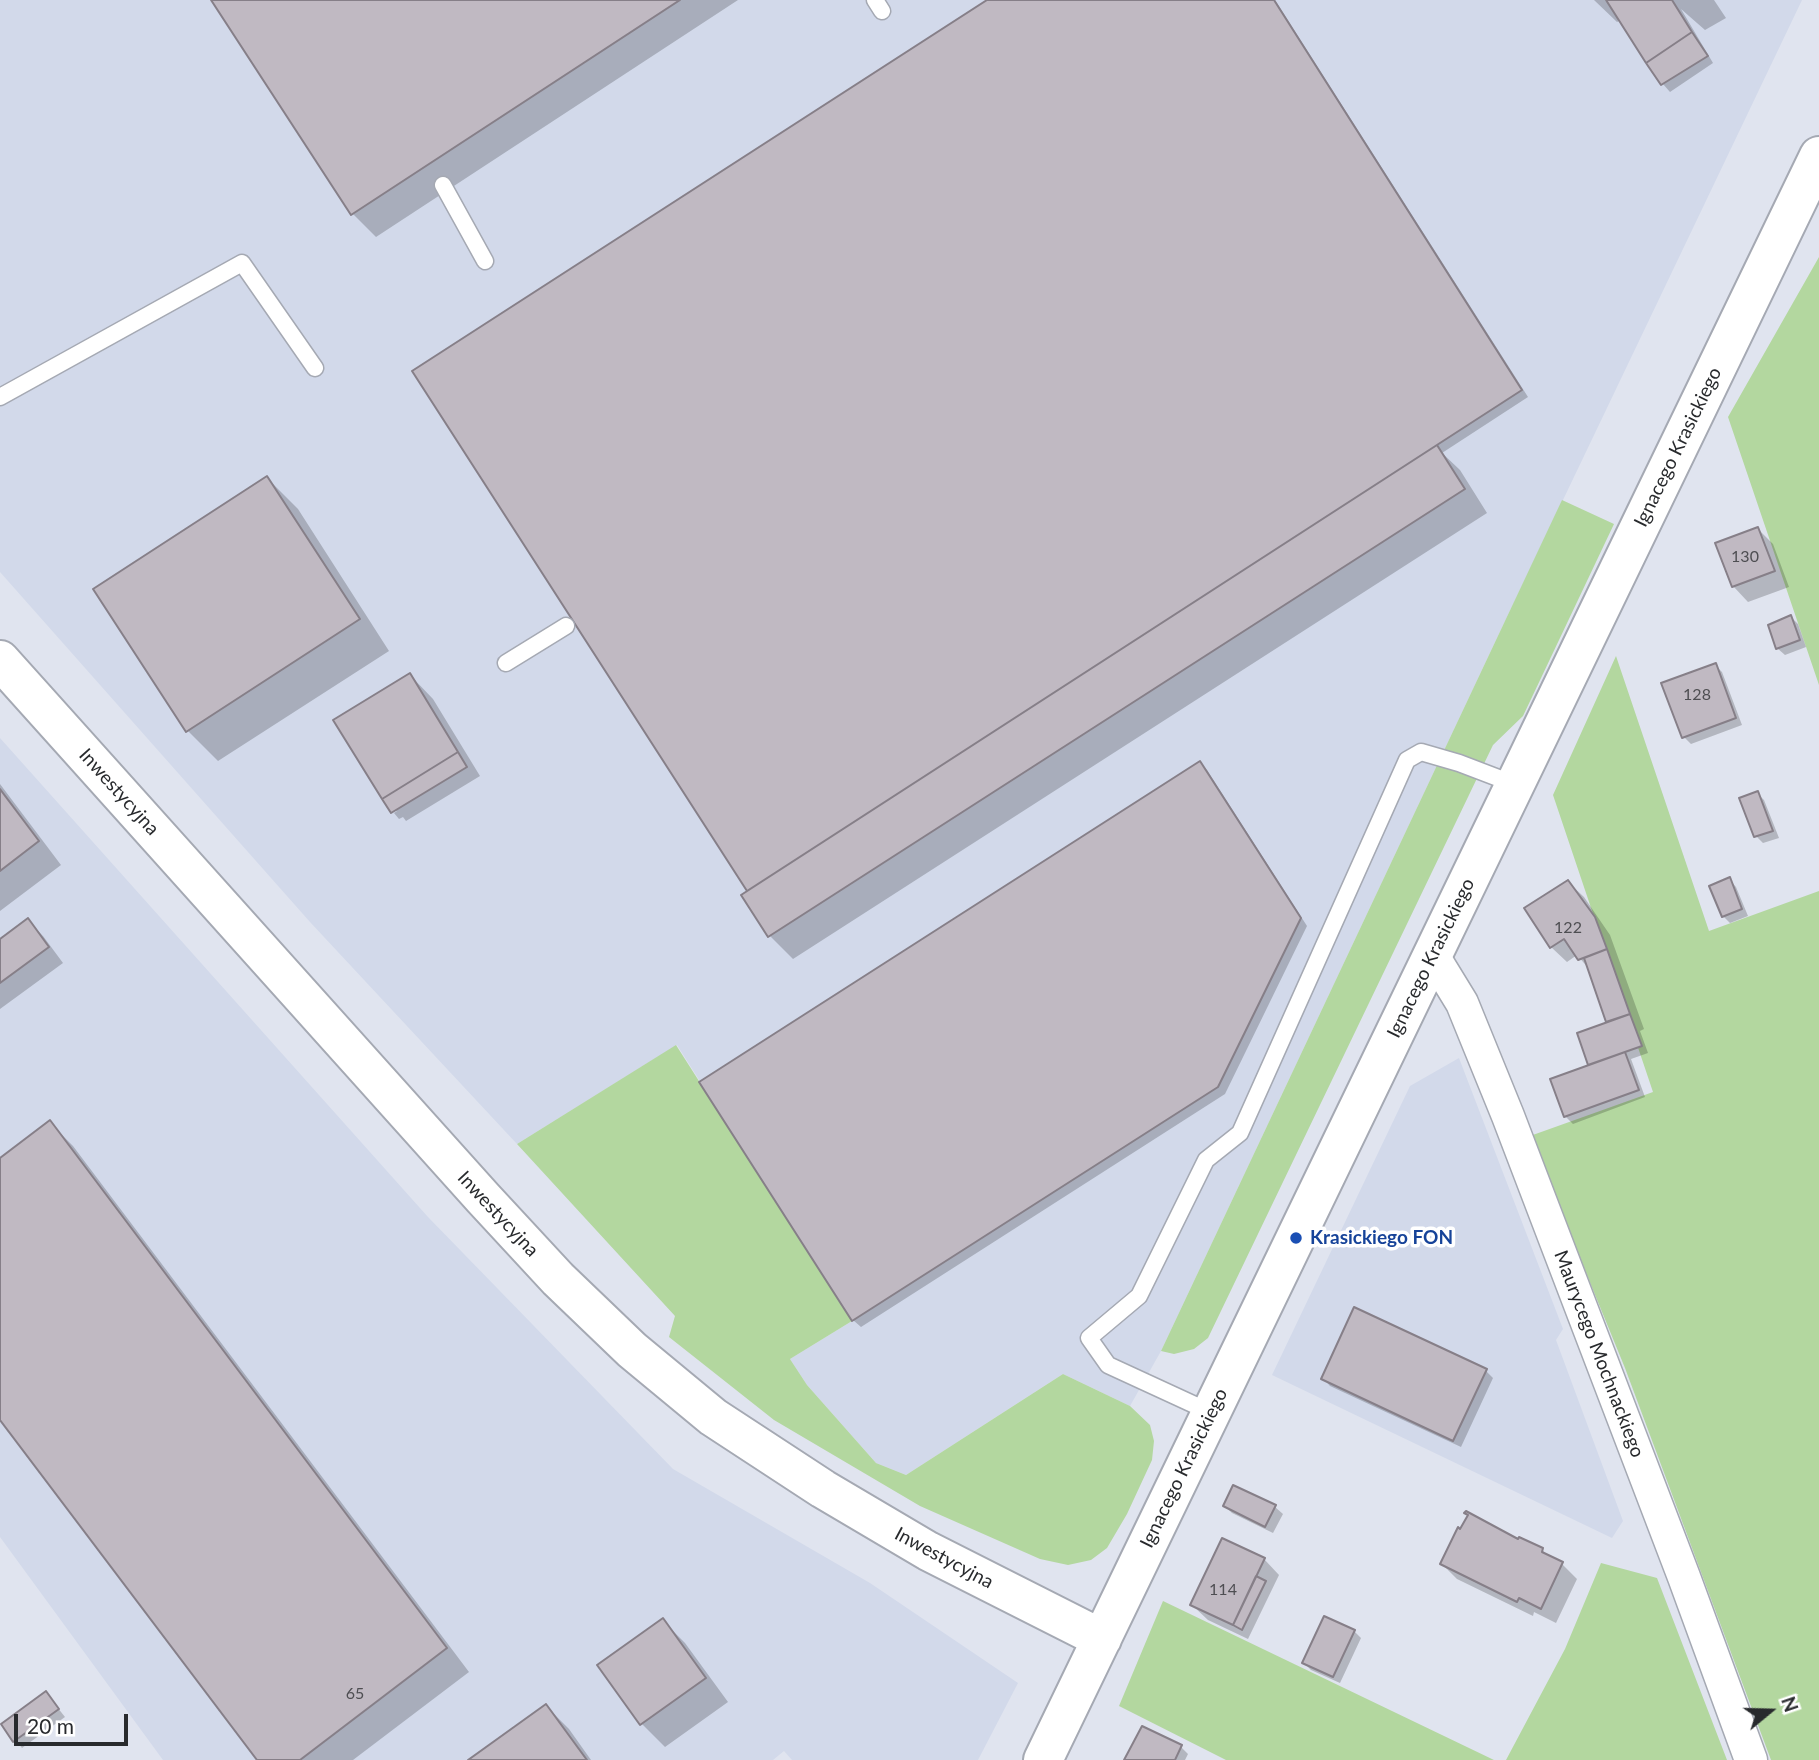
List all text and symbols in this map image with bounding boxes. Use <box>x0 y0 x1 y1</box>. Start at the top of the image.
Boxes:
street label: Ignacego Krasickiego <box>1629 364 1727 530</box>
house number: 130 <box>1731 547 1759 567</box>
house number: 128 <box>1683 685 1711 705</box>
street label: Inwestycyjna <box>74 744 164 840</box>
street label: Ignacego Krasickiego <box>1382 875 1480 1041</box>
house number: 122 <box>1554 918 1582 938</box>
street label: Inwestycyjna <box>453 1167 543 1261</box>
place label: Krasickiego FON <box>1310 1227 1453 1249</box>
marker: Krasickiego FON <box>1288 1230 1304 1246</box>
street label: Maurycego Mochnackiego <box>1549 1247 1649 1461</box>
street label: Ignacego Krasickiego <box>1135 1385 1233 1551</box>
street label: Inwestycyjna <box>891 1522 997 1594</box>
house number: 114 <box>1209 1580 1237 1600</box>
north arrow <box>1735 1676 1805 1746</box>
house number: 65 <box>346 1684 364 1704</box>
text: N <box>1777 1693 1804 1715</box>
scale bar <box>18 1700 131 1744</box>
text: 20 m <box>27 1713 74 1738</box>

